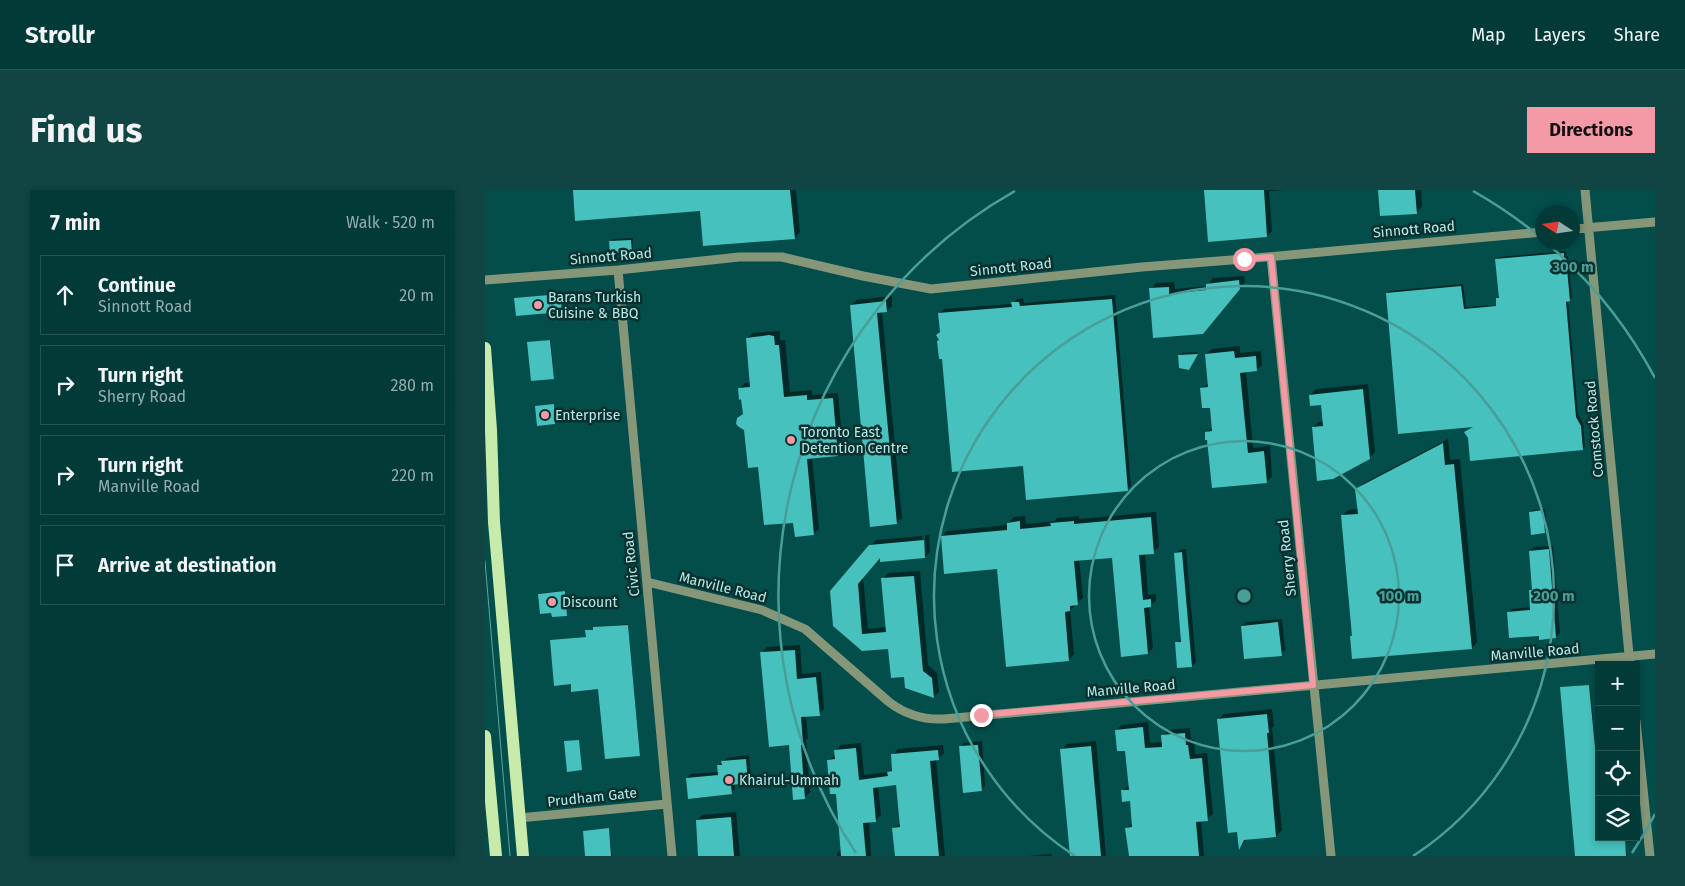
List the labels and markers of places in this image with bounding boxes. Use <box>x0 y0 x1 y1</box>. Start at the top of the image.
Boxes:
place label: Barans Turkish Cuisine & BBQ <box>548 289 641 322</box>
marker: Barans Turkish Cuisine & BBQ <box>532 299 544 311</box>
place label: Enterprise <box>555 407 620 424</box>
marker: Enterprise <box>539 409 551 421</box>
place label: Toronto East Detention Centre <box>801 424 908 457</box>
marker: Toronto East Detention Centre <box>785 434 797 446</box>
centre of rings <box>1235 587 1253 605</box>
place label: Discount <box>562 594 618 611</box>
marker: Discount <box>546 596 558 608</box>
place label: Khairul-Ummah <box>739 772 839 789</box>
marker: Khairul-Ummah <box>723 774 735 786</box>

